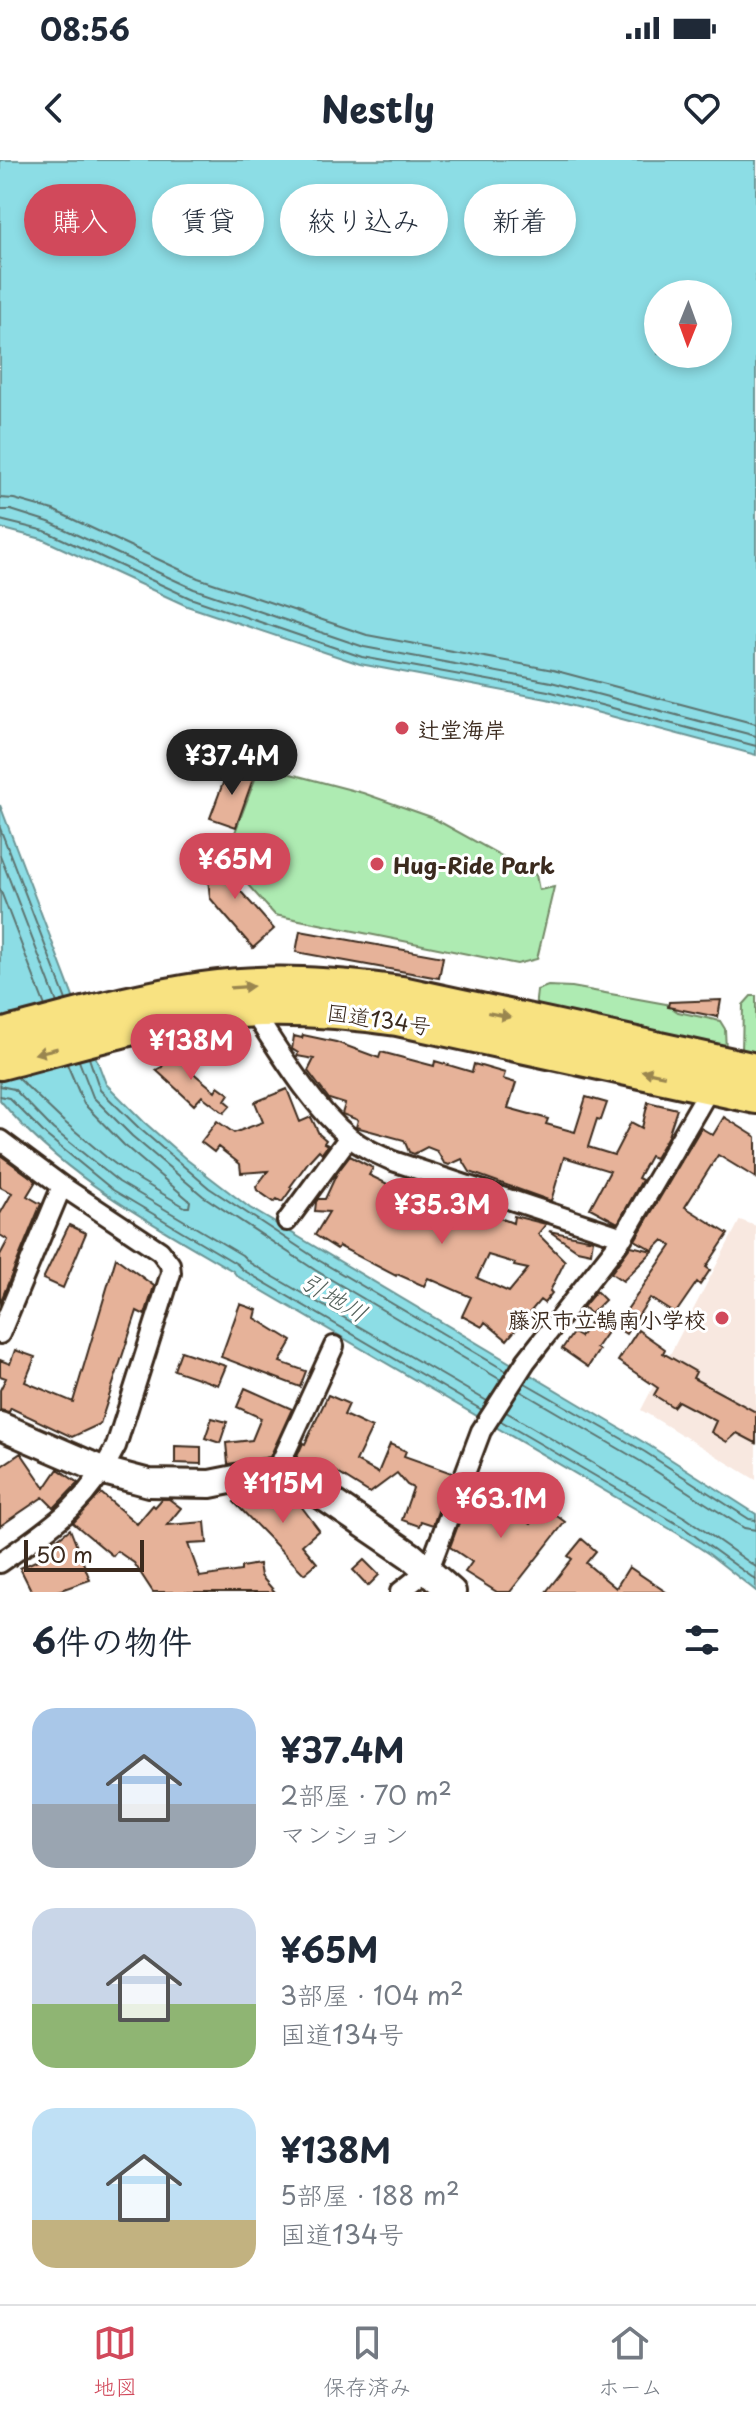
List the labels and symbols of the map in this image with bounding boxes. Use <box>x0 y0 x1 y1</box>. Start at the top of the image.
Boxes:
north arrow <box>644 280 732 368</box>
place label: 辻堂海岸 <box>418 712 506 745</box>
marker: 辻堂海岸 <box>393 719 411 737</box>
pin: ¥37.4M <box>167 729 297 797</box>
pin: ¥65M <box>188 833 282 901</box>
place label: Hug-Ride Park <box>393 848 555 881</box>
marker: Hug-Ride Park <box>368 855 386 873</box>
one-way arrow <box>230 980 255 993</box>
street label: 国道134号 <box>325 994 433 1042</box>
one-way arrow <box>487 1009 512 1022</box>
pin: ¥138M <box>135 1014 247 1082</box>
one-way arrow <box>33 1045 58 1057</box>
one-way arrow <box>640 1066 665 1079</box>
pin: ¥35.3M <box>377 1178 507 1246</box>
water label: 引地川 <box>295 1262 375 1330</box>
place label: 藤沢市立鵠南小学校 <box>508 1302 706 1335</box>
marker: 藤沢市立鵠南小学校 <box>713 1309 731 1327</box>
pin: ¥115M <box>227 1457 339 1525</box>
pin: ¥63.1M <box>436 1472 566 1540</box>
scale bar <box>24 1536 144 1572</box>

